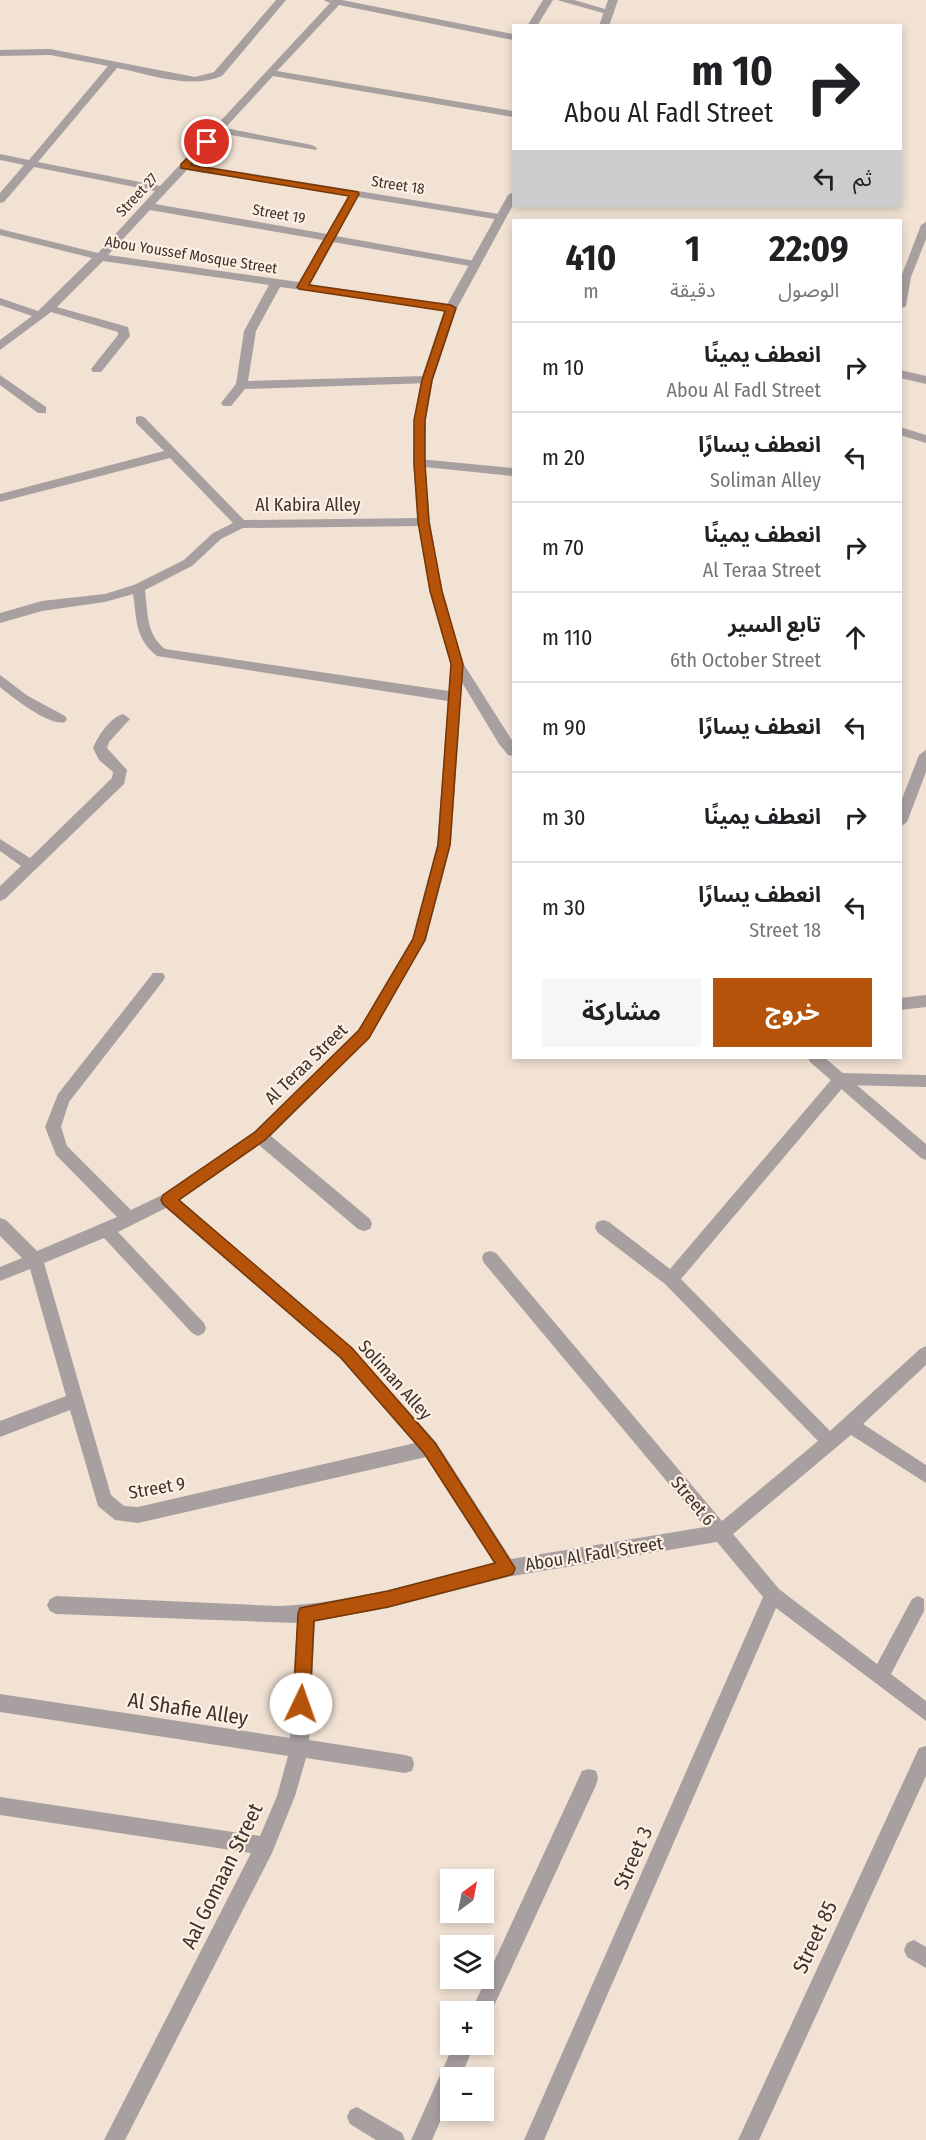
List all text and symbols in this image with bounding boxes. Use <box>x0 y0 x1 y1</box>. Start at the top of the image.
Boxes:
text: 10 m <box>692 46 773 96</box>
icon: right <box>794 48 872 126</box>
text: Abou Al Fadl Street <box>564 97 773 129</box>
pin <box>181 116 232 167</box>
icon: arrive <box>190 125 223 158</box>
icon: left <box>808 162 841 195</box>
text: ثم <box>853 165 872 192</box>
street label: Street 27 <box>112 169 162 221</box>
street label: Street 18 <box>370 172 426 198</box>
street label: Street 19 <box>251 200 307 228</box>
text: 1 <box>685 227 700 271</box>
text: 22:09 <box>769 227 849 271</box>
street label: Abou Youssef Mosque Street <box>104 232 279 278</box>
text: 410 <box>565 236 616 280</box>
text: دقيقة <box>670 278 716 302</box>
text: الوصول <box>778 278 839 302</box>
text: m <box>583 279 599 303</box>
text: انعطف يمينًا <box>704 341 821 368</box>
icon: right <box>839 351 872 384</box>
text: 10 m <box>542 354 584 381</box>
text: Abou Al Fadl Street <box>666 378 821 402</box>
text: انعطف يسارًا <box>698 431 821 458</box>
icon: left <box>839 441 872 474</box>
text: 20 m <box>542 444 585 471</box>
text: Soliman Alley <box>710 468 821 492</box>
street label: Al Kabira Alley <box>255 494 361 516</box>
text: انعطف يمينًا <box>704 521 821 548</box>
icon: right <box>839 531 872 564</box>
text: 70 m <box>542 534 584 561</box>
text: Al Teraa Street <box>703 558 821 582</box>
text: تابع السير <box>728 611 821 638</box>
icon: ahead <box>839 621 872 654</box>
text: 110 m <box>542 624 592 651</box>
text: 6th October Street <box>670 648 821 672</box>
icon: left <box>839 711 872 744</box>
text: انعطف يسارًا <box>698 713 821 740</box>
text: 90 m <box>542 714 586 741</box>
icon: right <box>839 801 872 834</box>
text: انعطف يمينًا <box>704 803 821 830</box>
text: 30 m <box>542 804 585 831</box>
text: انعطف يسارًا <box>698 881 821 908</box>
icon: left <box>839 891 872 924</box>
text: 30 m <box>542 894 585 921</box>
text: Street 18 <box>749 918 821 942</box>
button: مشاركة <box>542 978 701 1047</box>
button: خروج <box>713 978 872 1047</box>
street label: Al Teraa Street <box>260 1019 352 1109</box>
street label: Soliman Alley <box>353 1336 437 1424</box>
street label: Street 9 <box>127 1472 187 1504</box>
street label: Street 6 <box>666 1472 720 1530</box>
street label: Abou Al Fadl Street <box>524 1532 665 1576</box>
position arrow <box>269 1672 333 1736</box>
street label: Al Shafie Alley <box>126 1687 251 1731</box>
street label: Aal Gomaan Street <box>175 1799 269 1953</box>
street label: Street 3 <box>608 1823 658 1893</box>
north arrow <box>440 1869 494 1923</box>
map controls <box>440 1869 494 2121</box>
street label: Street 85 <box>787 1897 843 1977</box>
button: layers <box>440 1935 494 1989</box>
button: + <box>440 2001 494 2055</box>
button: − <box>440 2067 494 2121</box>

